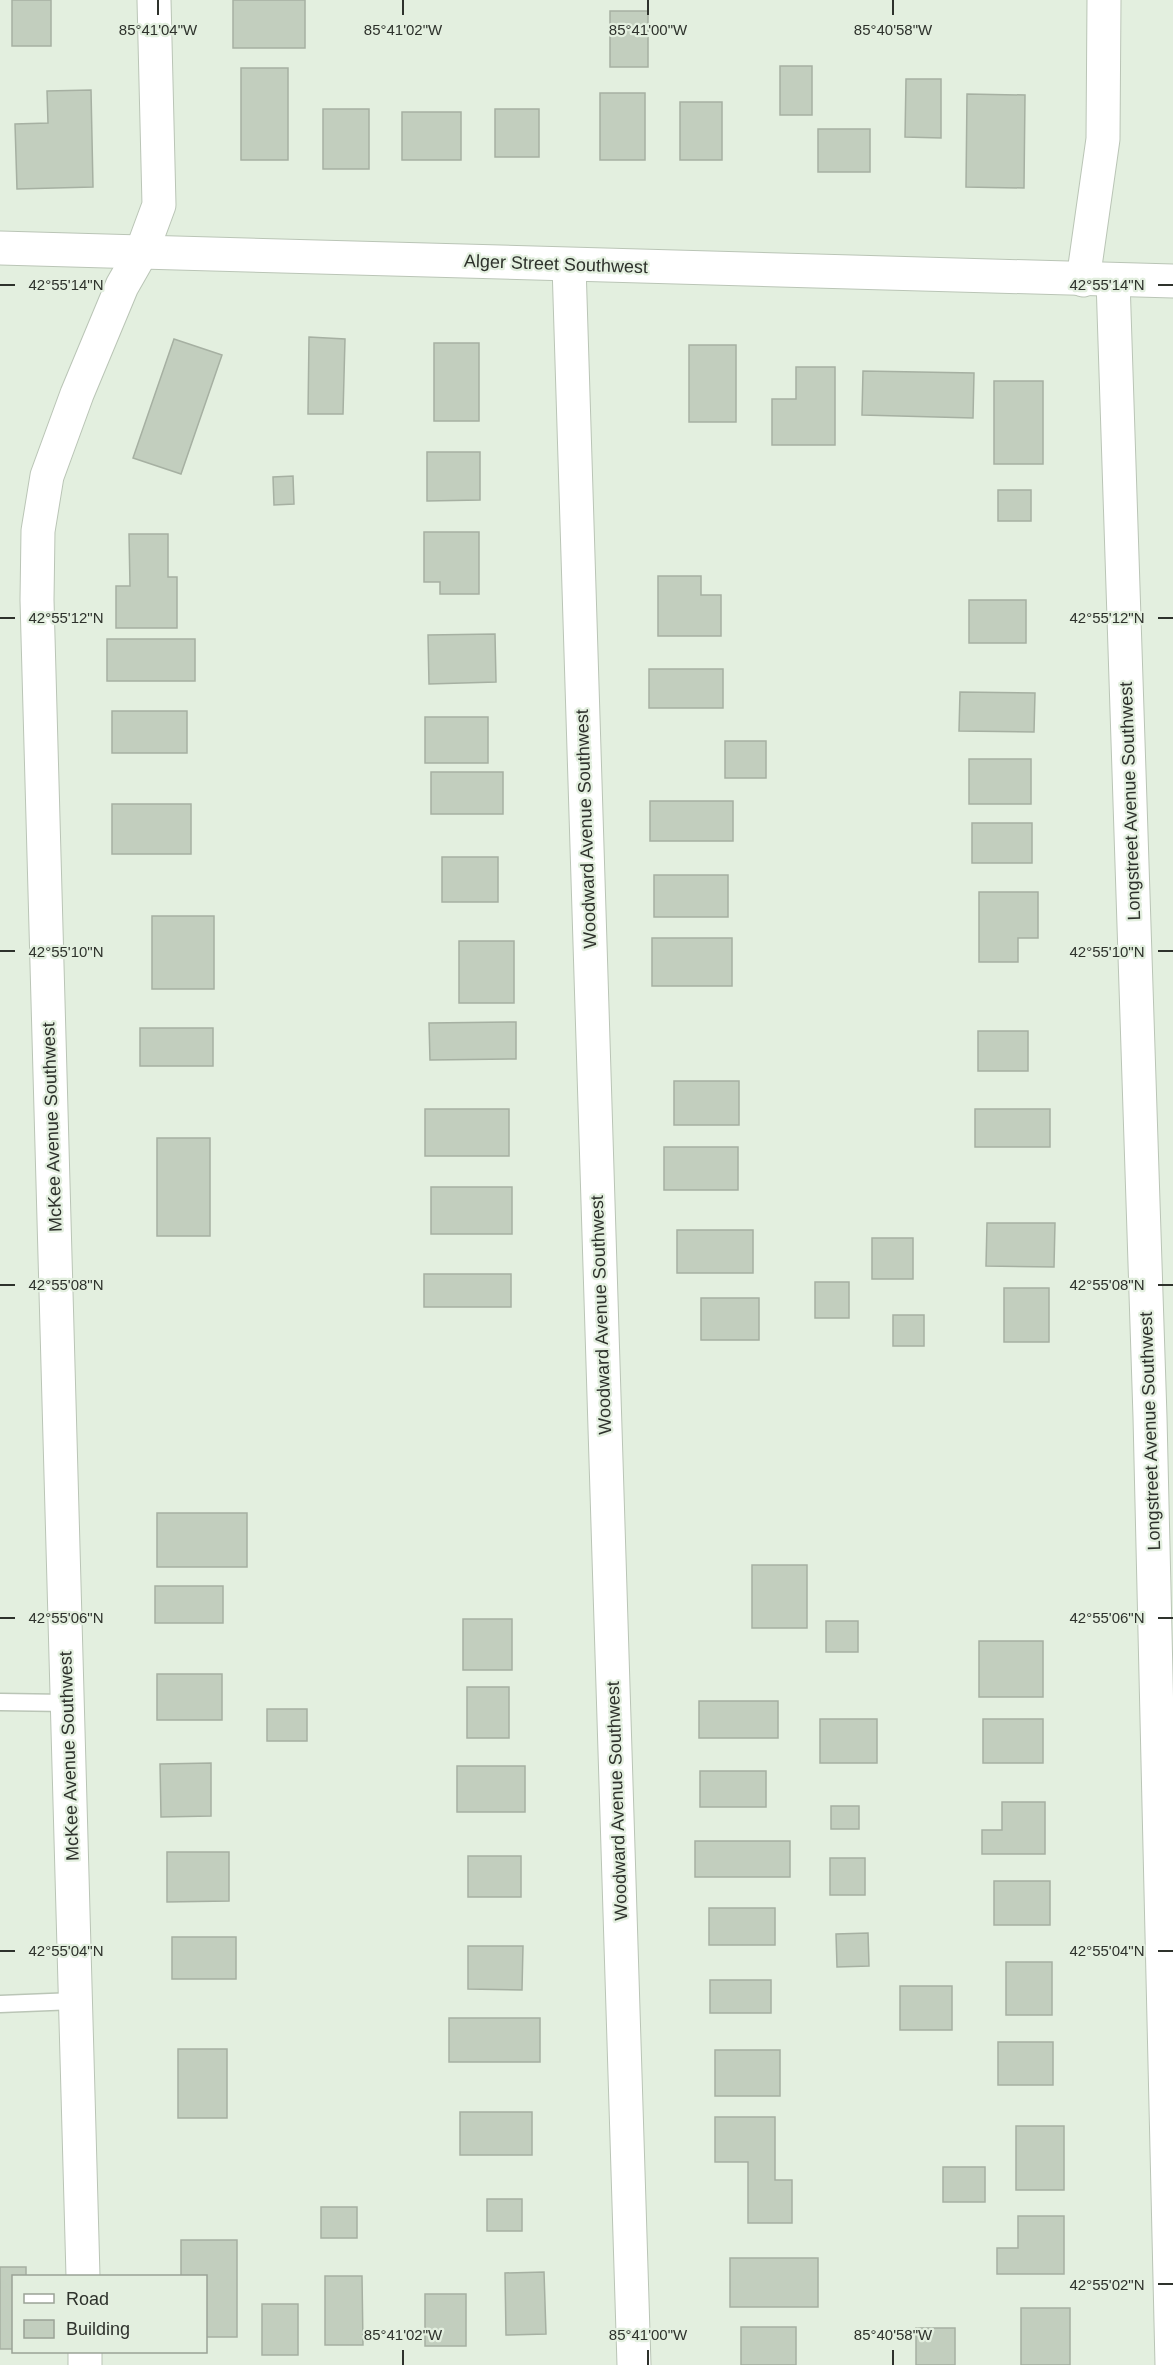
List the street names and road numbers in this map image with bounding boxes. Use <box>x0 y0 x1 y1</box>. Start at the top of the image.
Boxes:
street label: Alger Street Southwest <box>464 251 648 277</box>
street label: Longstreet Avenue Southwest <box>1116 681 1144 921</box>
street label: Woodward Avenue Southwest <box>572 709 600 949</box>
street label: McKee Avenue Southwest <box>38 1022 66 1232</box>
street label: Woodward Avenue Southwest <box>587 1195 615 1435</box>
street label: Longstreet Avenue Southwest <box>1136 1311 1164 1551</box>
street label: McKee Avenue Southwest <box>55 1651 83 1861</box>
street label: Woodward Avenue Southwest <box>603 1681 631 1921</box>

